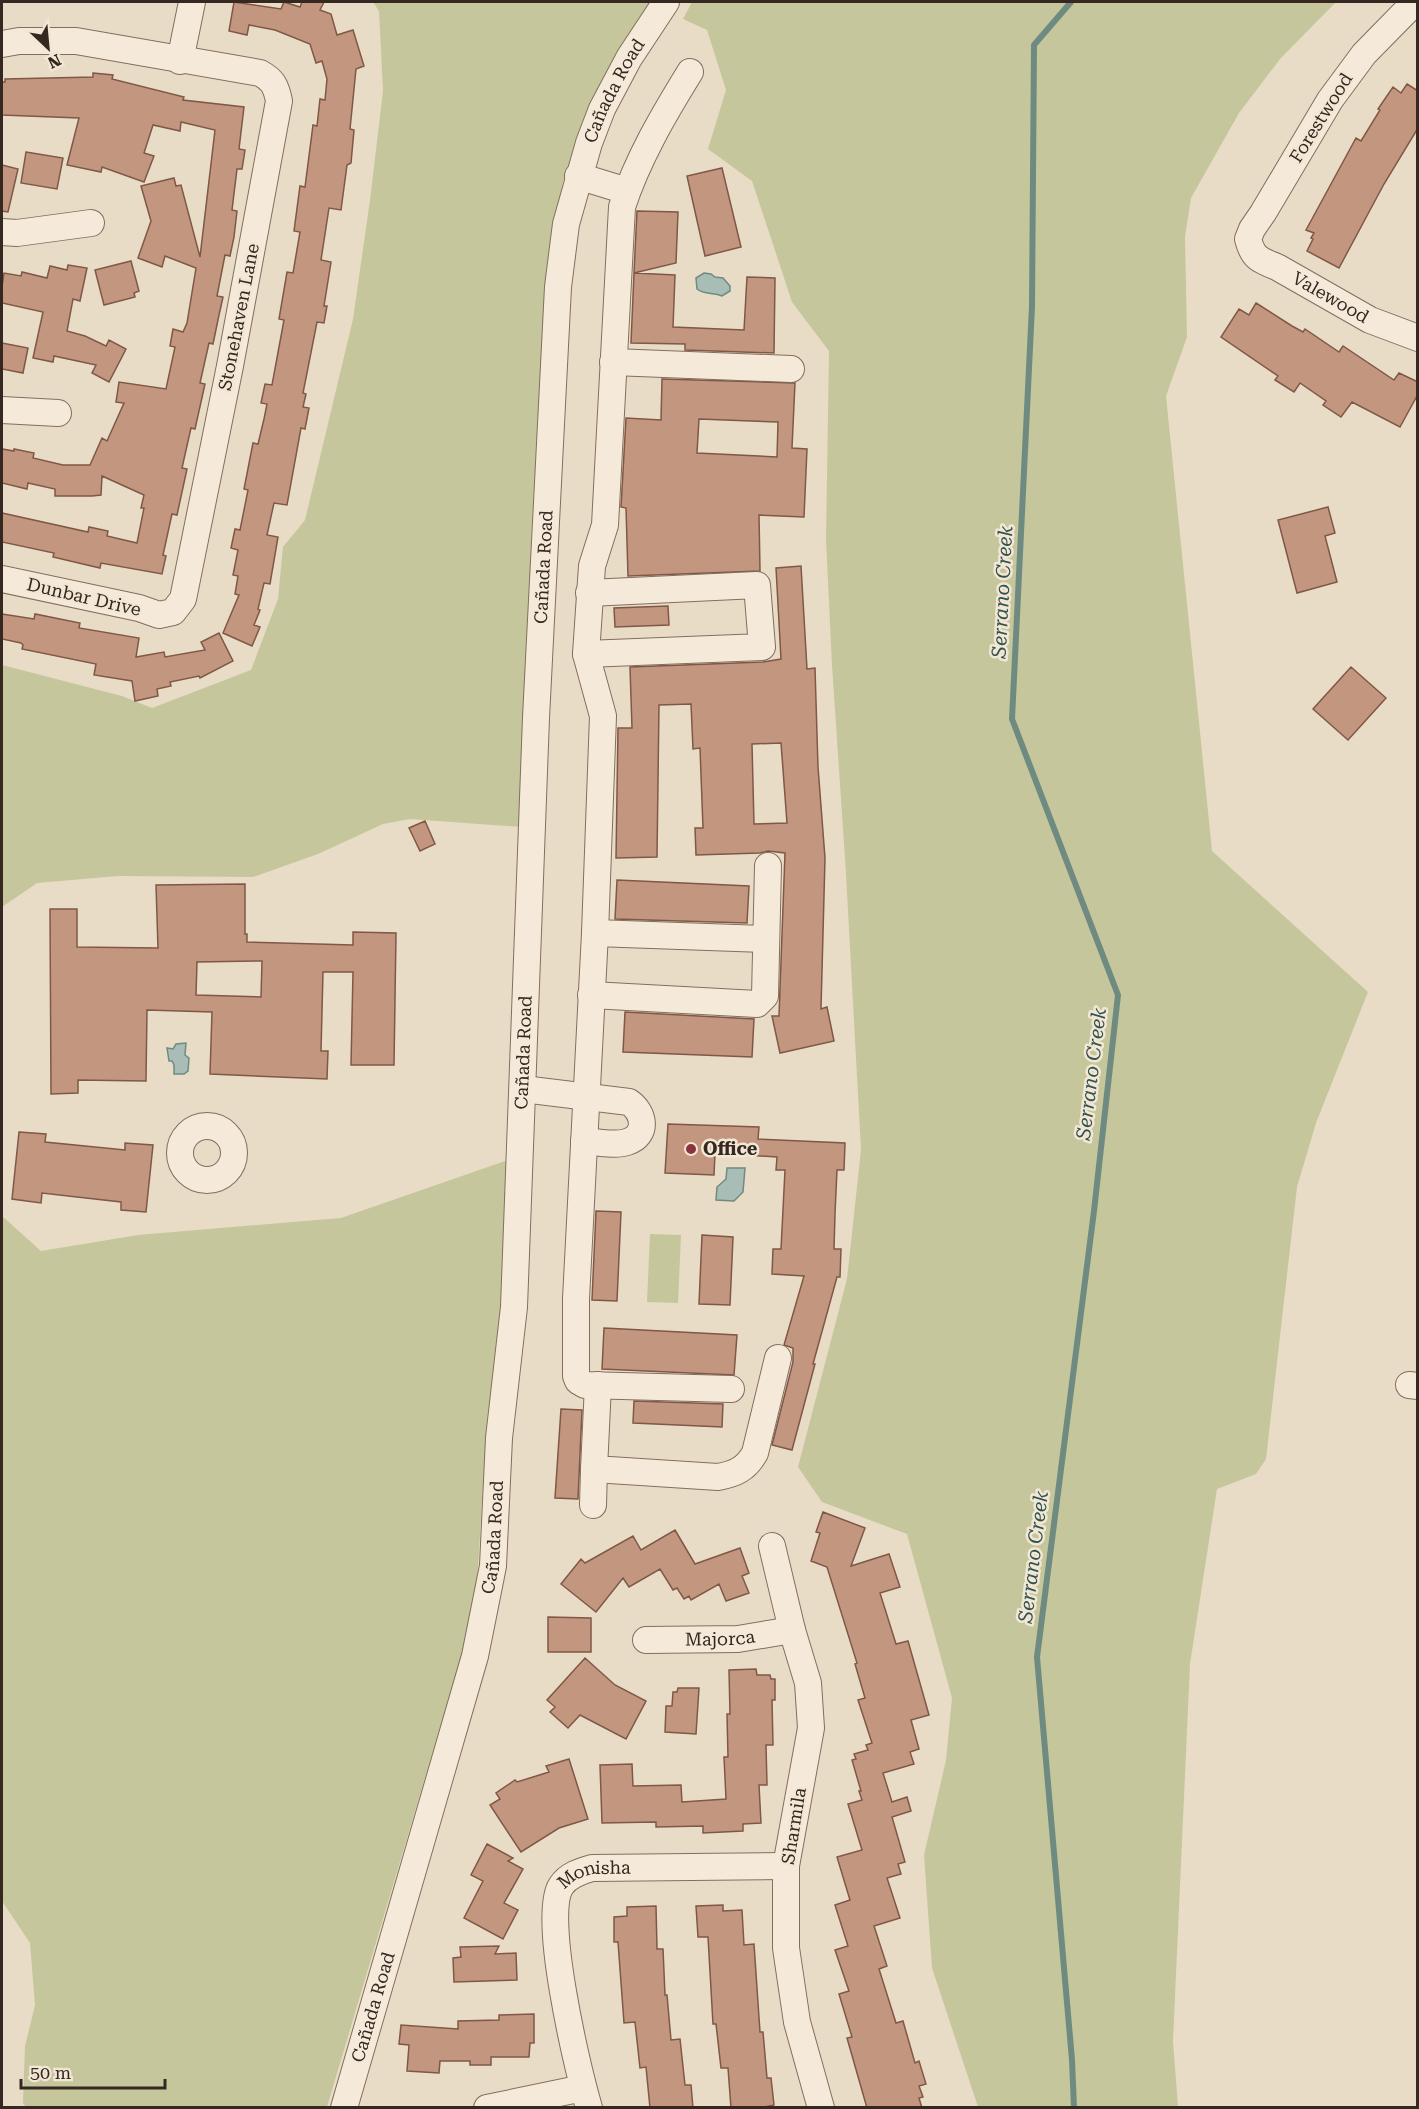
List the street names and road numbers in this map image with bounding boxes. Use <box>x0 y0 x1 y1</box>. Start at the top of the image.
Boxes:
street label: Cañada Road <box>579 34 649 146</box>
street label: Forestwood <box>1285 69 1357 166</box>
street label: Stonehaven Lane <box>214 241 263 392</box>
street label: Valewood <box>1289 267 1373 327</box>
street label: Cañada Road <box>530 509 557 624</box>
street label: Dunbar Drive <box>25 573 143 620</box>
street label: Cañada Road <box>510 995 536 1110</box>
street label: Cañada Road <box>477 1480 507 1596</box>
street label: Majorca <box>685 1625 757 1650</box>
street label: Sharmila <box>777 1786 810 1866</box>
street label: Monisha <box>553 1856 631 1893</box>
street label: Cañada Road <box>347 1949 399 2065</box>

